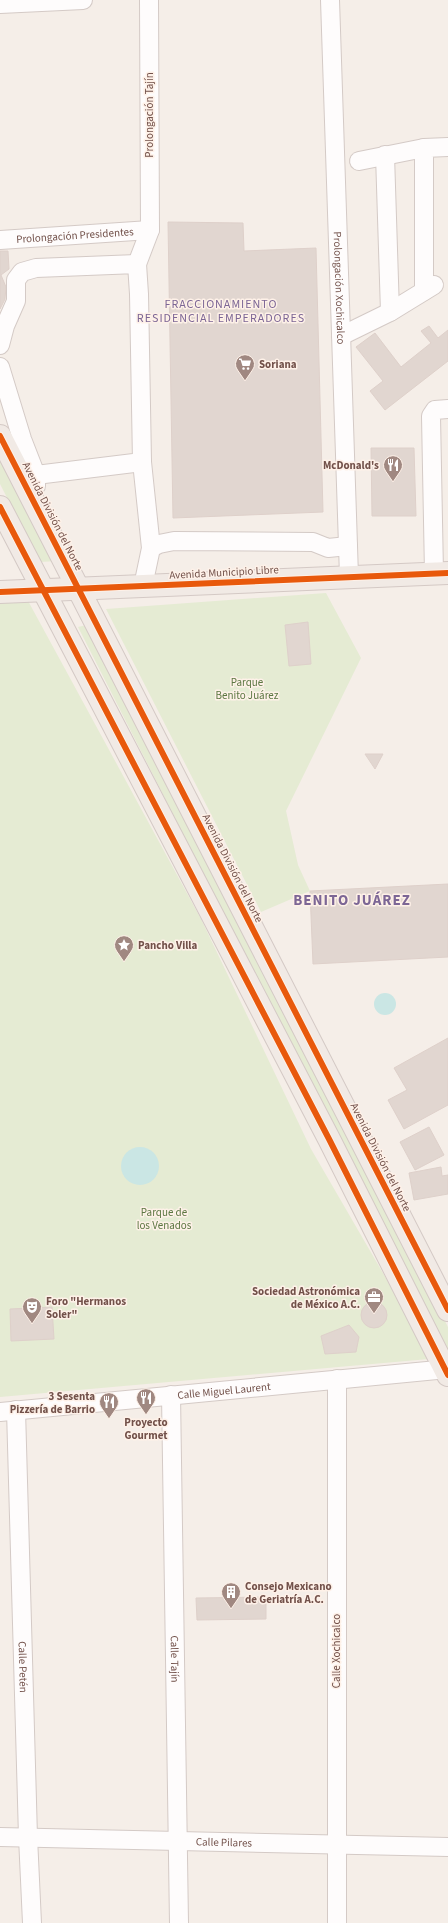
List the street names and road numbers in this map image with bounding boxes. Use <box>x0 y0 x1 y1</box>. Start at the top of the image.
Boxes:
street label: Prolongación Tajín <box>142 72 157 158</box>
street label: Prolongación Presidentes <box>16 224 134 247</box>
street label: Prolongación Xochicalco <box>330 231 348 345</box>
street label: Avenida División del Norte <box>19 459 87 574</box>
street label: Avenida Municipio Libre <box>169 562 280 583</box>
street label: Avenida División del Norte <box>199 811 267 926</box>
street label: Avenida División del Norte <box>347 1100 415 1215</box>
street label: Calle Miguel Laurent <box>177 1379 272 1403</box>
street label: Calle Xochicalco <box>329 1614 344 1688</box>
street label: Calle Tajín <box>167 1635 182 1683</box>
street label: Calle Petén <box>14 1641 31 1693</box>
street label: Calle Pilares <box>196 1834 253 1851</box>

